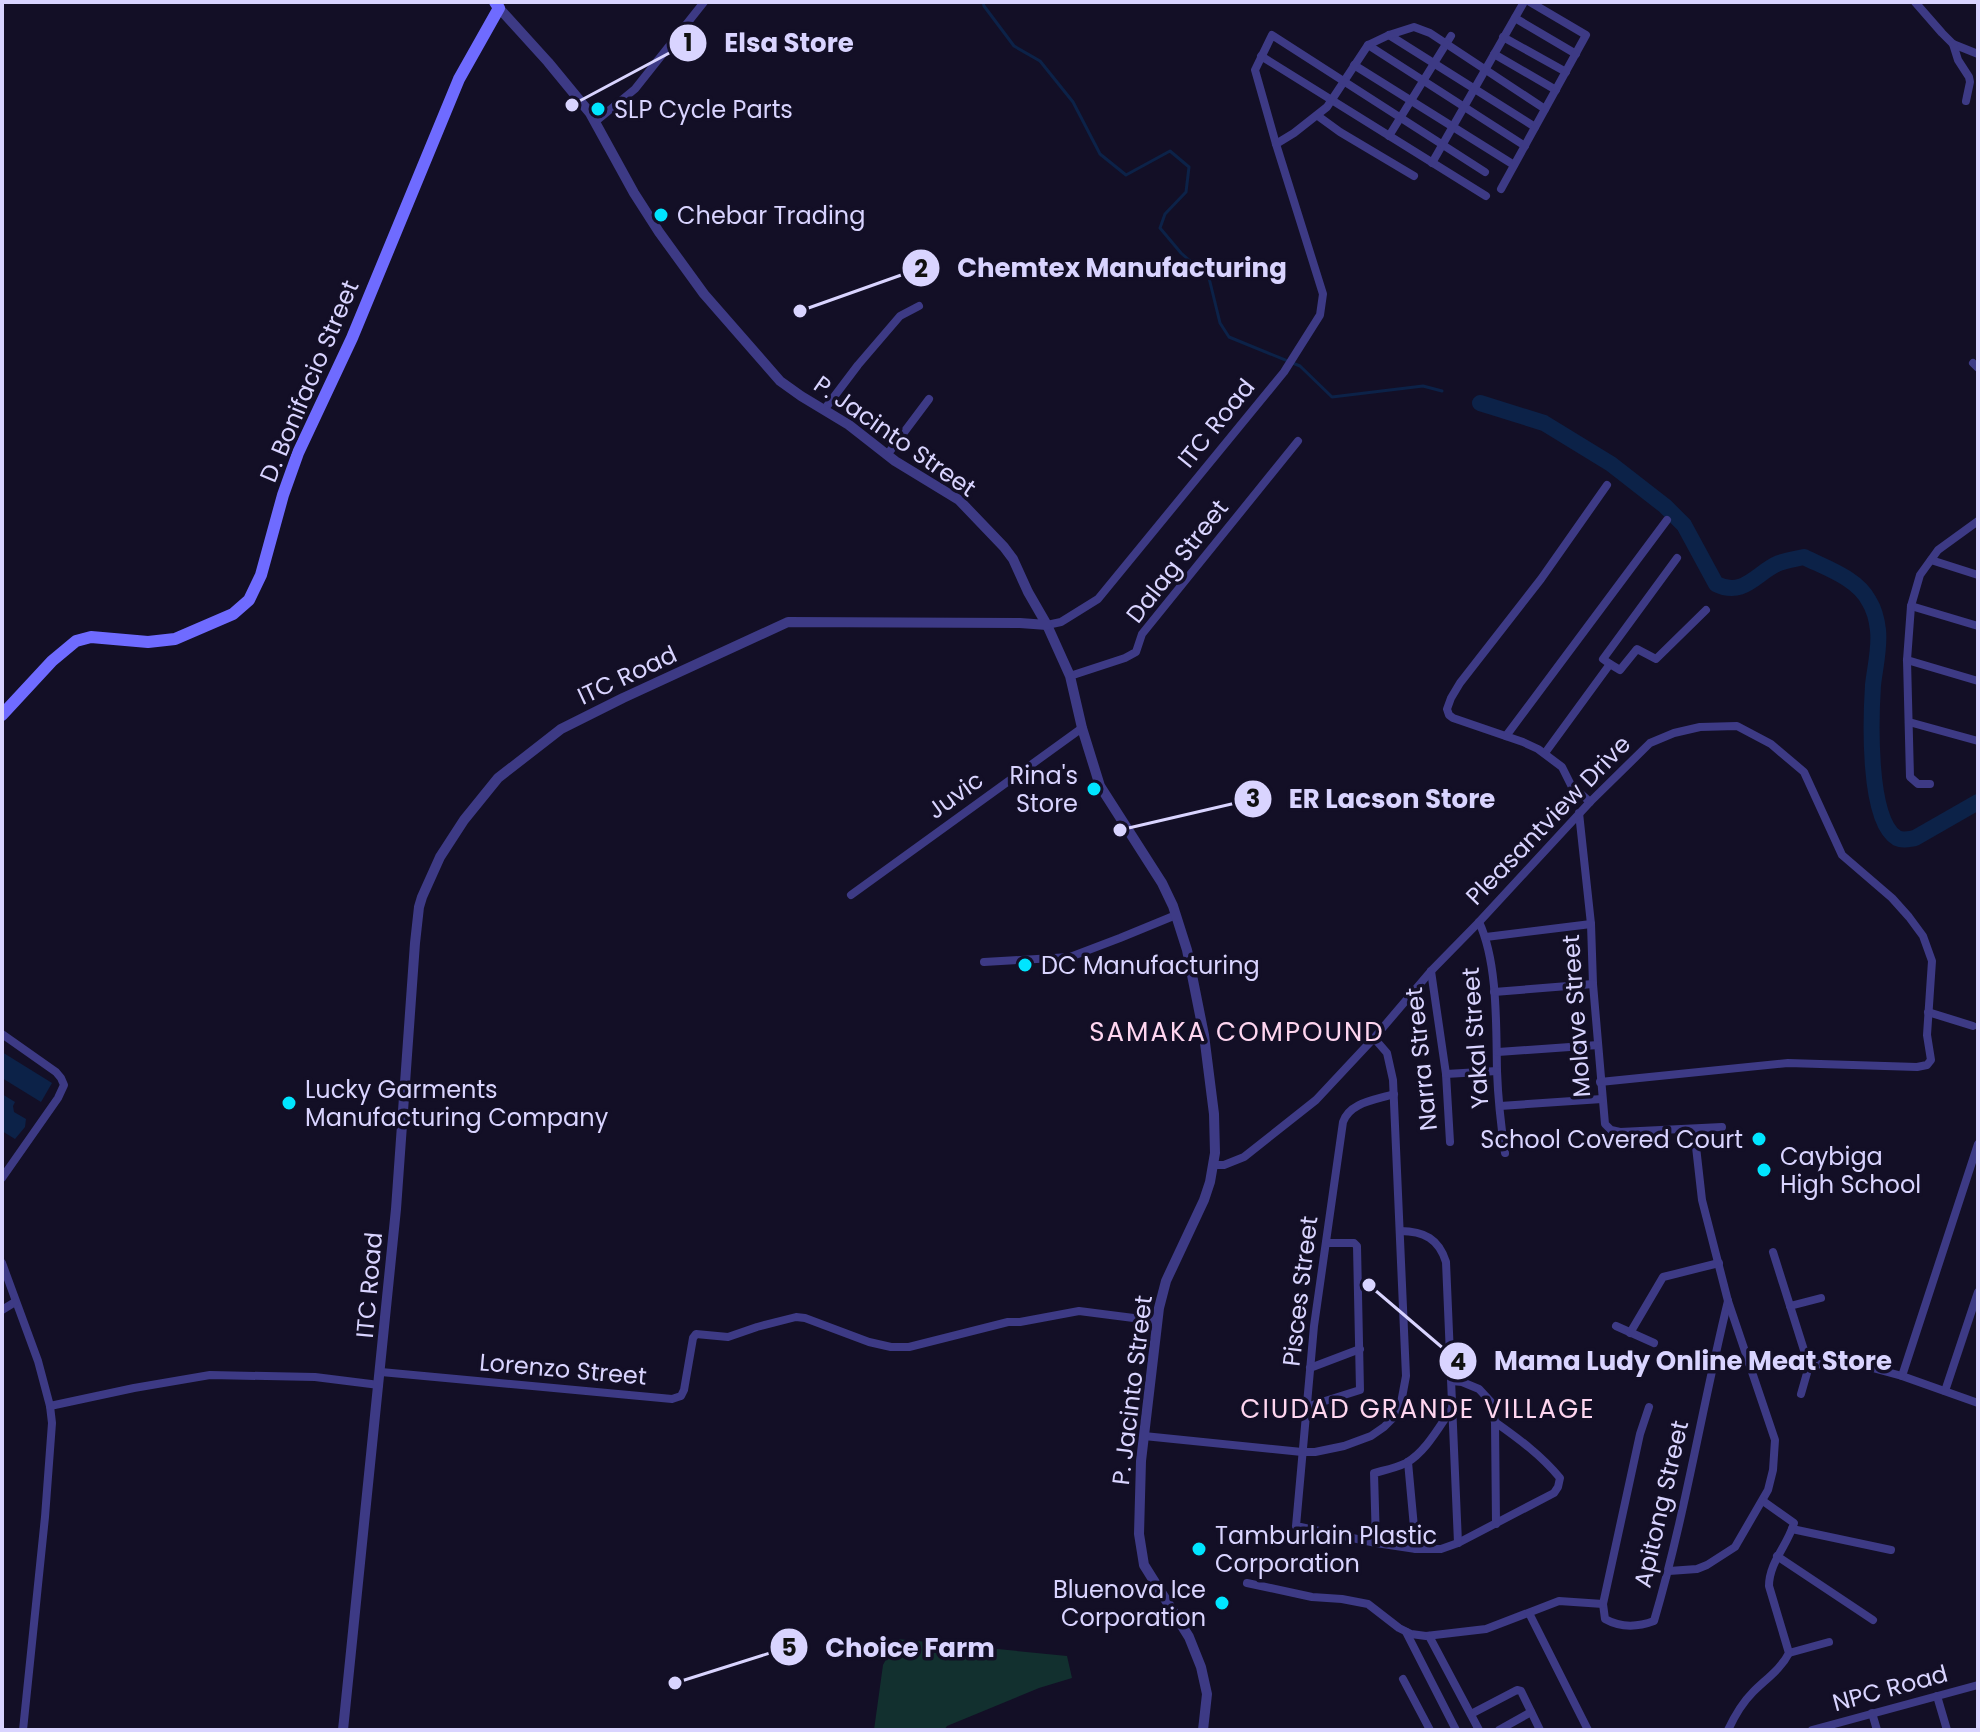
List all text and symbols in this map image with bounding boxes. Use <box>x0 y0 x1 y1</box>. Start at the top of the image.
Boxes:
callout: Elsa Store <box>668 18 870 68</box>
text: Elsa Store <box>724 25 854 61</box>
text: 1 <box>683 26 693 59</box>
place label: SLP Cycle Parts <box>614 93 793 126</box>
marker: SLP Cycle Parts <box>589 100 607 118</box>
place label: Chebar Trading <box>677 199 865 232</box>
marker: Chebar Trading <box>652 206 670 224</box>
callout: Chemtex Manufacturing <box>901 243 1303 293</box>
text: Chemtex Manufacturing <box>957 250 1287 286</box>
text: 2 <box>914 252 928 285</box>
street label: D. Bonifacio Street <box>252 275 366 487</box>
street label: P. Jacinto Street <box>807 368 983 504</box>
street label: ITC Road <box>1170 371 1262 475</box>
street label: Dalag Street <box>1118 492 1236 630</box>
street label: ITC Road <box>572 638 682 712</box>
street label: Pleasantview Drive <box>1458 728 1638 912</box>
place label: Rina's Store <box>1010 759 1078 820</box>
street label: Juvic <box>920 763 990 827</box>
callout: ER Lacson Store <box>1233 774 1511 824</box>
marker: Rina's Store <box>1085 780 1103 798</box>
text: ER Lacson Store <box>1289 781 1495 817</box>
text: 3 <box>1246 782 1260 815</box>
street label: Molave Street <box>1554 933 1598 1099</box>
place label: DC Manufacturing <box>1041 949 1260 982</box>
marker: DC Manufacturing <box>1016 956 1034 974</box>
street label: Yakal Street <box>1454 966 1496 1110</box>
street label: Narra Street <box>1397 986 1445 1132</box>
district label: SAMAKA COMPOUND <box>1089 1014 1385 1050</box>
place label: Lucky Garments Manufacturing Company <box>305 1073 609 1134</box>
marker: Lucky Garments Manufacturing Company <box>280 1094 298 1112</box>
place label: School Covered Court <box>1480 1123 1743 1156</box>
marker: School Covered Court <box>1750 1130 1768 1148</box>
place label: Caybiga High School <box>1780 1140 1921 1201</box>
marker: Caybiga High School <box>1755 1161 1773 1179</box>
street label: Pisces Street <box>1274 1214 1326 1368</box>
street label: ITC Road <box>348 1231 390 1339</box>
street label: P. Jacinto Street <box>1104 1293 1160 1487</box>
callout: Mama Ludy Online Meat Store <box>1438 1336 1908 1386</box>
text: Mama Ludy Online Meat Store <box>1494 1343 1892 1379</box>
street label: Lorenzo Street <box>478 1345 648 1393</box>
text: 4 <box>1450 1345 1466 1378</box>
district label: CIUDAD GRANDE VILLAGE <box>1240 1391 1596 1427</box>
street label: Apitong Street <box>1626 1417 1696 1591</box>
place label: Tamburlain Plastic Corporation <box>1215 1519 1437 1580</box>
marker: Tamburlain Plastic Corporation <box>1190 1540 1208 1558</box>
place label: Bluenova Ice Corporation <box>1053 1573 1206 1634</box>
marker: Bluenova Ice Corporation <box>1213 1594 1231 1612</box>
callout: Choice Farm <box>769 1622 1011 1672</box>
text: Choice Farm <box>825 1630 995 1666</box>
text: 5 <box>781 1631 797 1664</box>
street label: NPC Road <box>1829 1657 1951 1719</box>

